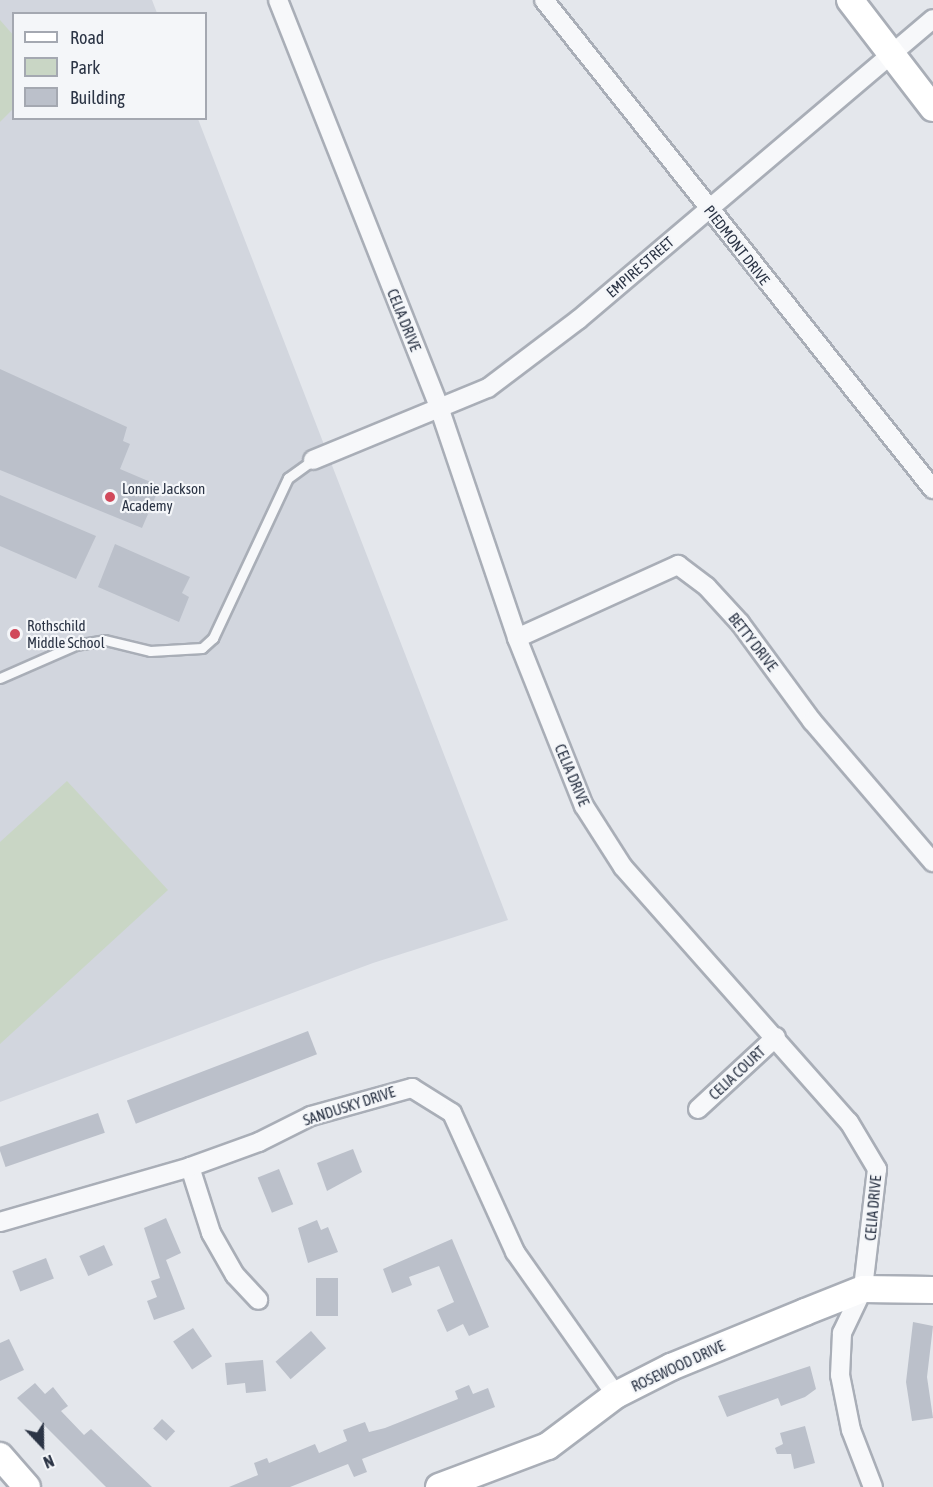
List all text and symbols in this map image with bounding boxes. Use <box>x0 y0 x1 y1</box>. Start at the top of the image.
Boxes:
legend <box>12 12 207 120</box>
text: Road <box>70 27 104 48</box>
text: Park <box>70 57 100 78</box>
text: Building <box>70 87 125 108</box>
street label: PIEDMONT DRIVE <box>700 202 774 288</box>
street label: EMPIRE STREET <box>603 233 677 301</box>
street label: CELIA DRIVE <box>383 286 425 354</box>
place label: Lonnie Jackson Academy <box>122 479 205 514</box>
marker: Lonnie Jackson Academy <box>103 490 117 504</box>
street label: BETTY DRIVE <box>725 609 781 675</box>
place label: Rothschild Middle School <box>27 616 105 651</box>
marker: Rothschild Middle School <box>8 627 22 641</box>
street label: CELIA DRIVE <box>551 741 593 809</box>
street label: CELIA COURT <box>705 1042 769 1104</box>
street label: SANDUSKY DRIVE <box>301 1083 397 1129</box>
street label: CELIA DRIVE <box>861 1175 885 1241</box>
street label: ROSEWOOD DRIVE <box>628 1337 728 1395</box>
north arrow <box>12 1415 72 1475</box>
text: N <box>41 1452 57 1472</box>

